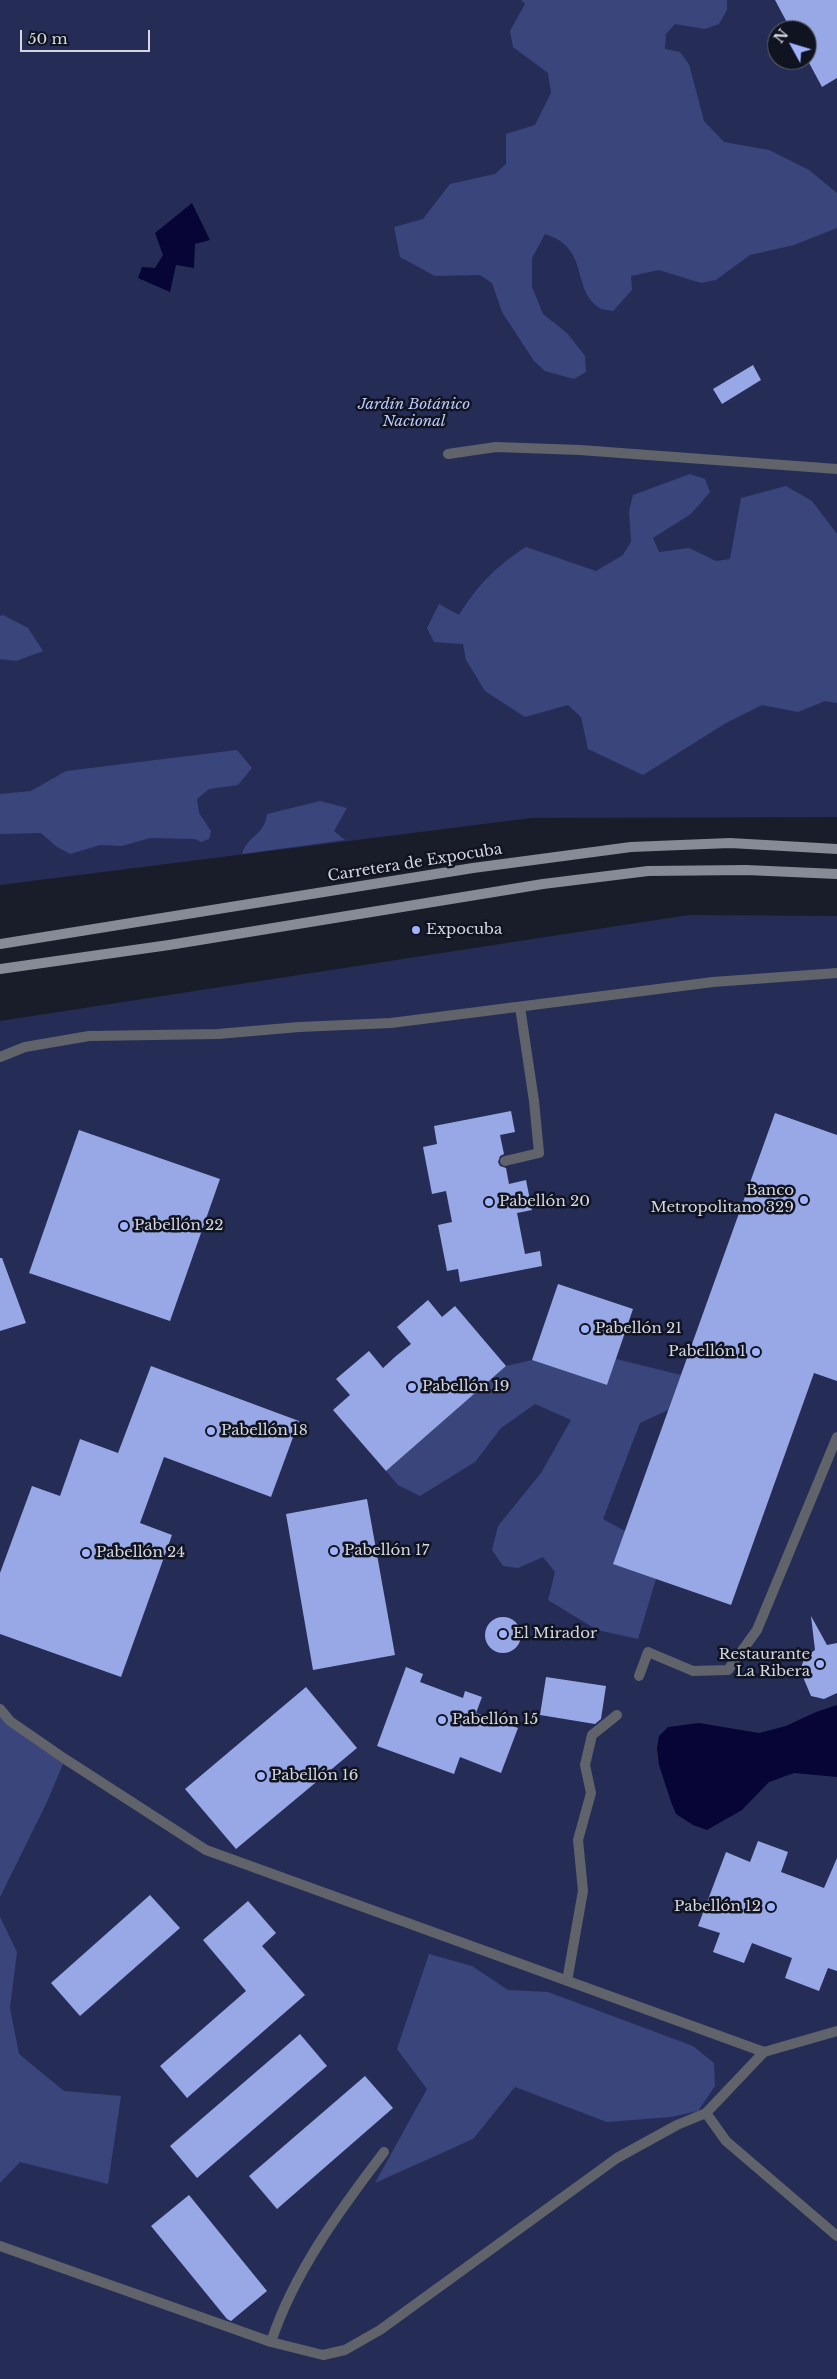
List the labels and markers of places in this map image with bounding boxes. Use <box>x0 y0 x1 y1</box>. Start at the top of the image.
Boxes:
place label: Expocuba <box>426 921 502 939</box>
marker: Expocuba <box>410 924 422 936</box>
place label: Banco Metropolitano 329 <box>650 1182 794 1217</box>
place label: Pabellón 20 <box>499 1193 590 1211</box>
marker: Banco Metropolitano 329 <box>798 1194 810 1206</box>
marker: Pabellón 20 <box>483 1196 495 1208</box>
place label: Pabellón 22 <box>134 1217 224 1235</box>
marker: Pabellón 22 <box>118 1220 130 1232</box>
place label: Pabellón 21 <box>595 1320 682 1338</box>
marker: Pabellón 21 <box>579 1323 591 1335</box>
place label: Pabellón 1 <box>668 1343 746 1361</box>
marker: Pabellón 1 <box>750 1346 762 1358</box>
place label: Pabellón 19 <box>422 1378 509 1396</box>
marker: Pabellón 19 <box>406 1381 418 1393</box>
place label: Pabellón 18 <box>221 1422 308 1440</box>
marker: Pabellón 18 <box>205 1425 217 1437</box>
place label: Pabellón 17 <box>344 1542 429 1560</box>
place label: Pabellón 24 <box>96 1544 185 1562</box>
marker: Pabellón 17 <box>328 1545 340 1557</box>
marker: Pabellón 24 <box>80 1547 92 1559</box>
place label: El Mirador <box>513 1625 597 1643</box>
marker: El Mirador <box>497 1628 509 1640</box>
place label: Restaurante La Ribera <box>719 1646 810 1681</box>
marker: Restaurante La Ribera <box>814 1658 826 1670</box>
place label: Pabellón 15 <box>452 1711 538 1729</box>
marker: Pabellón 15 <box>436 1714 448 1726</box>
place label: Pabellón 16 <box>271 1767 358 1785</box>
marker: Pabellón 16 <box>255 1770 267 1782</box>
place label: Pabellón 12 <box>674 1898 761 1916</box>
marker: Pabellón 12 <box>765 1901 777 1913</box>

